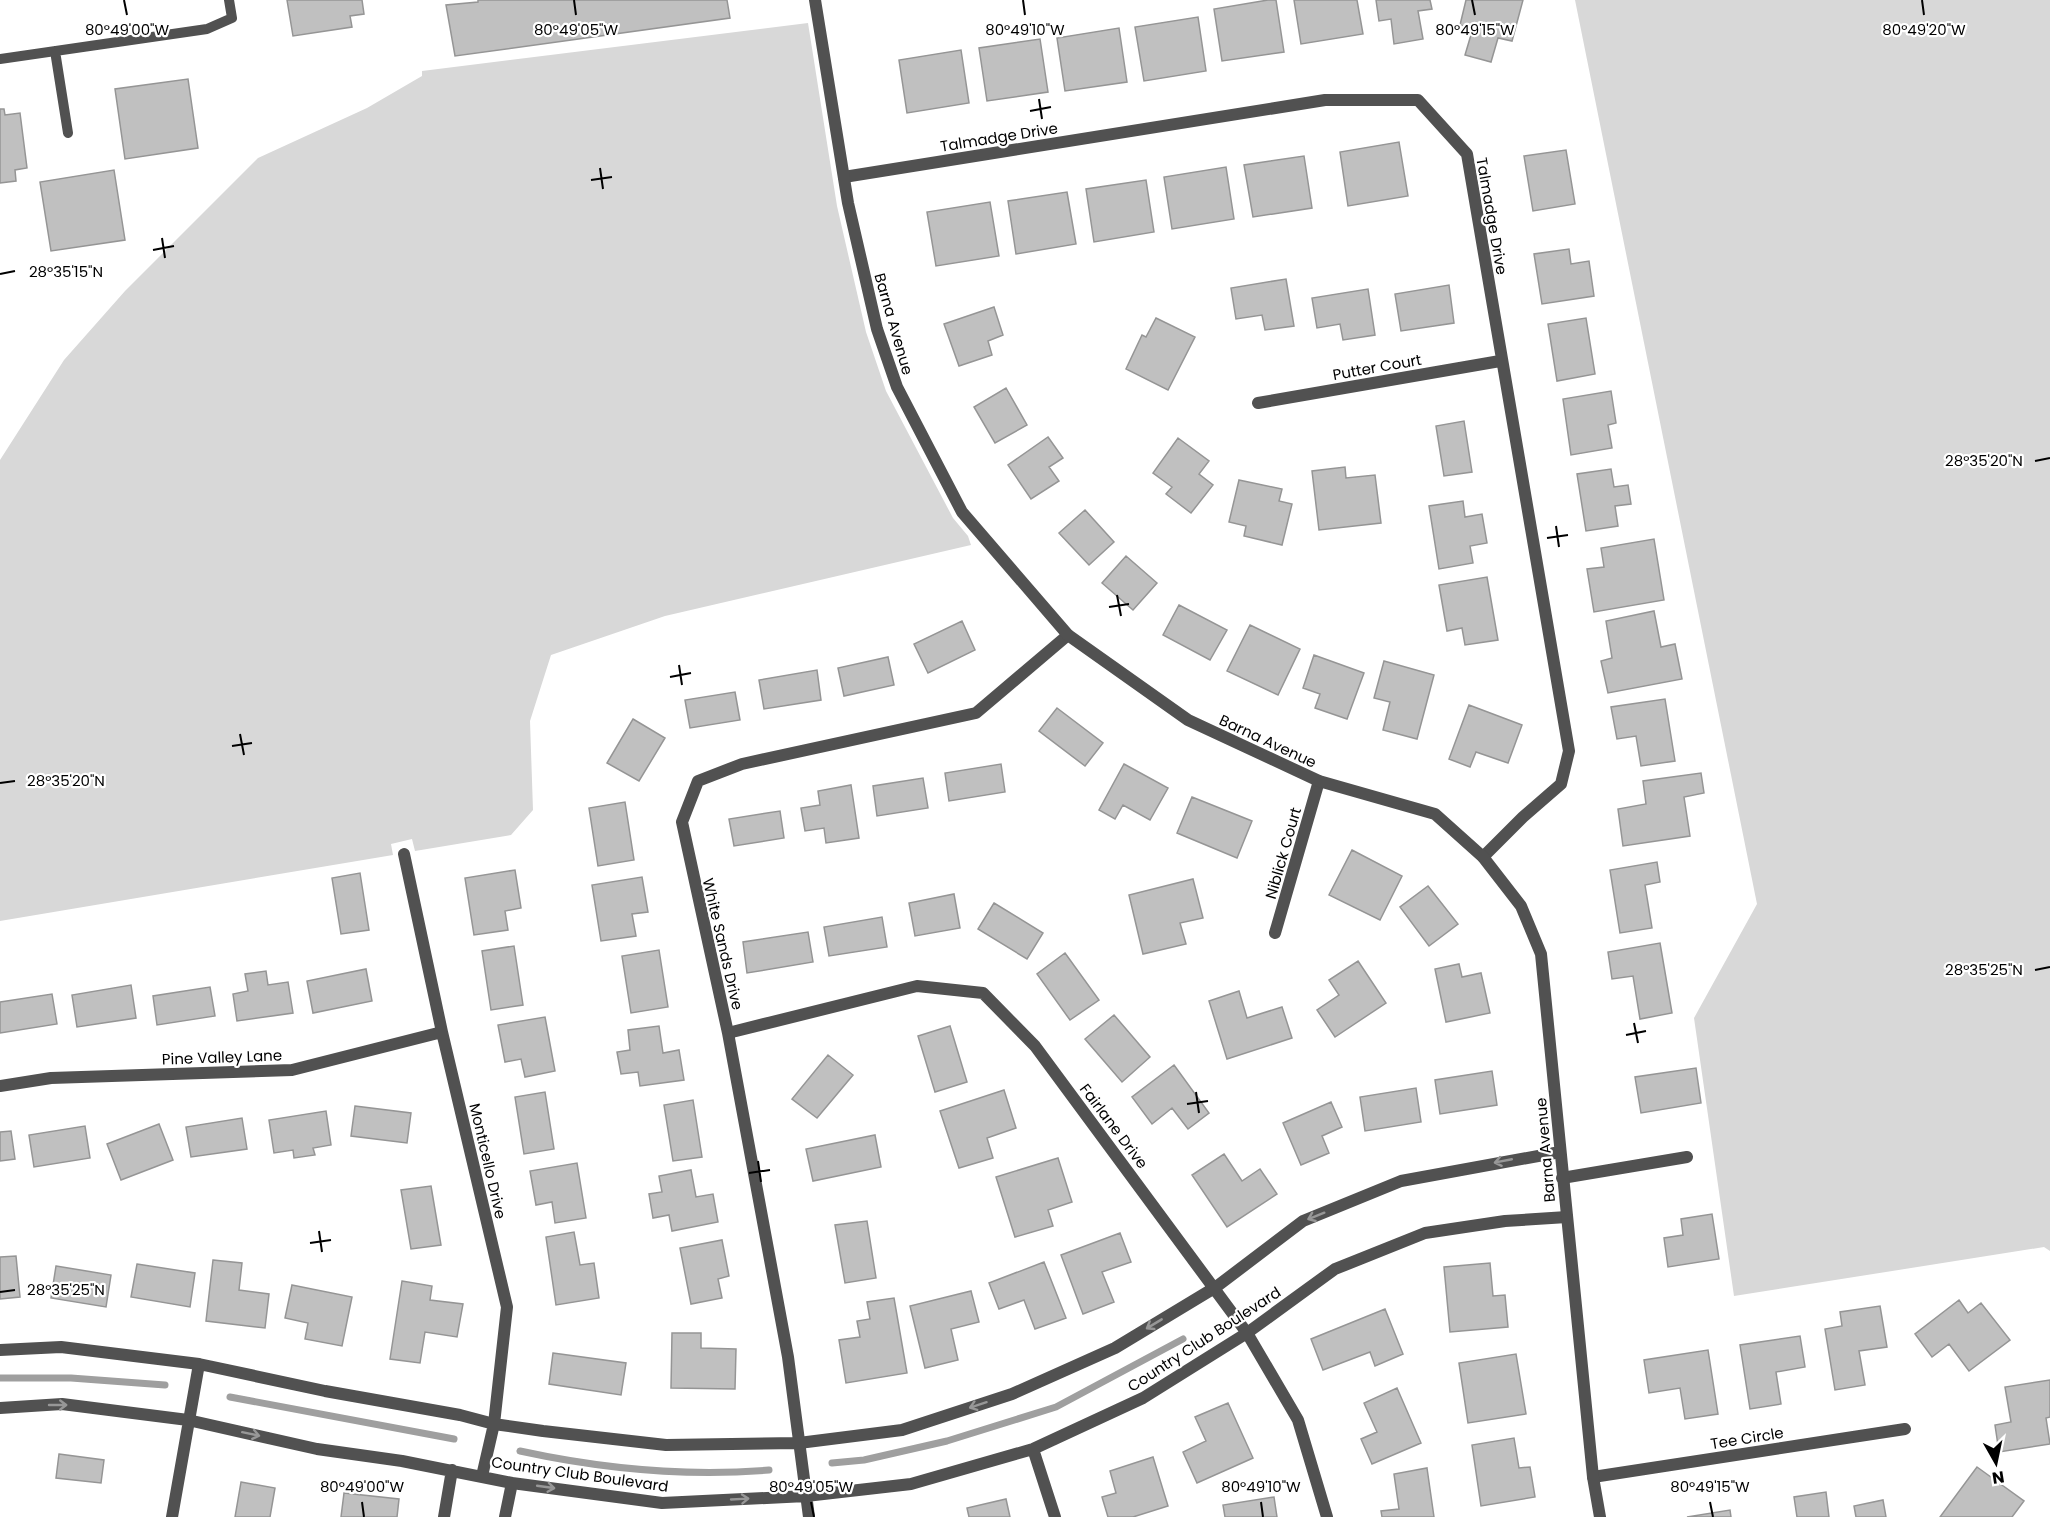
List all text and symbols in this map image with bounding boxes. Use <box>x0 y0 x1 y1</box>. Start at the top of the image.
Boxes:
text: 80°49'00"W <box>85 19 169 40</box>
text: 80°49'05"W <box>534 19 618 40</box>
text: 80°49'10"W <box>985 19 1065 40</box>
text: 80°49'15"W <box>1435 19 1515 40</box>
text: 80°49'20"W <box>1882 19 1966 40</box>
street label: Talmadge Drive <box>939 117 1059 157</box>
street label: Talmadge Drive <box>1471 156 1513 276</box>
text: 28°35'15"N <box>29 261 103 282</box>
street label: Barna Avenue <box>869 271 919 377</box>
street label: Putter Court <box>1331 349 1423 385</box>
text: 28°35'20"N <box>1945 450 2023 471</box>
street label: Barna Avenue <box>1216 709 1320 773</box>
text: 28°35'20"N <box>27 770 105 791</box>
street label: Niblick Court <box>1260 805 1306 901</box>
street label: White Sands Drive <box>698 876 748 1012</box>
text: 28°35'25"N <box>1945 959 2023 980</box>
street label: Pine Valley Lane <box>162 1044 282 1070</box>
street label: Fairlane Drive <box>1075 1079 1153 1173</box>
street label: Barna Avenue <box>1530 1097 1560 1203</box>
street label: Monticello Drive <box>464 1101 512 1221</box>
one-way arrow <box>1493 1156 1513 1167</box>
one-way arrow <box>1308 1211 1326 1222</box>
text: 28°35'25"N <box>27 1279 105 1300</box>
street label: Country Club Boulevard <box>1123 1282 1285 1396</box>
one-way arrow <box>1146 1317 1163 1330</box>
one-way arrow <box>48 1399 68 1411</box>
one-way arrow <box>969 1400 988 1411</box>
street label: Tee Circle <box>1709 1422 1785 1454</box>
one-way arrow <box>241 1429 260 1440</box>
north arrow <box>1966 1433 2026 1493</box>
street label: Country Club Boulevard <box>490 1451 670 1497</box>
text: N <box>1991 1465 2006 1490</box>
text: 80°49'00"W <box>320 1476 404 1497</box>
text: 80°49'05"W <box>769 1476 853 1497</box>
text: 80°49'10"W <box>1221 1476 1301 1497</box>
text: 80°49'15"W <box>1670 1476 1750 1497</box>
one-way arrow <box>536 1482 555 1493</box>
one-way arrow <box>729 1493 749 1504</box>

